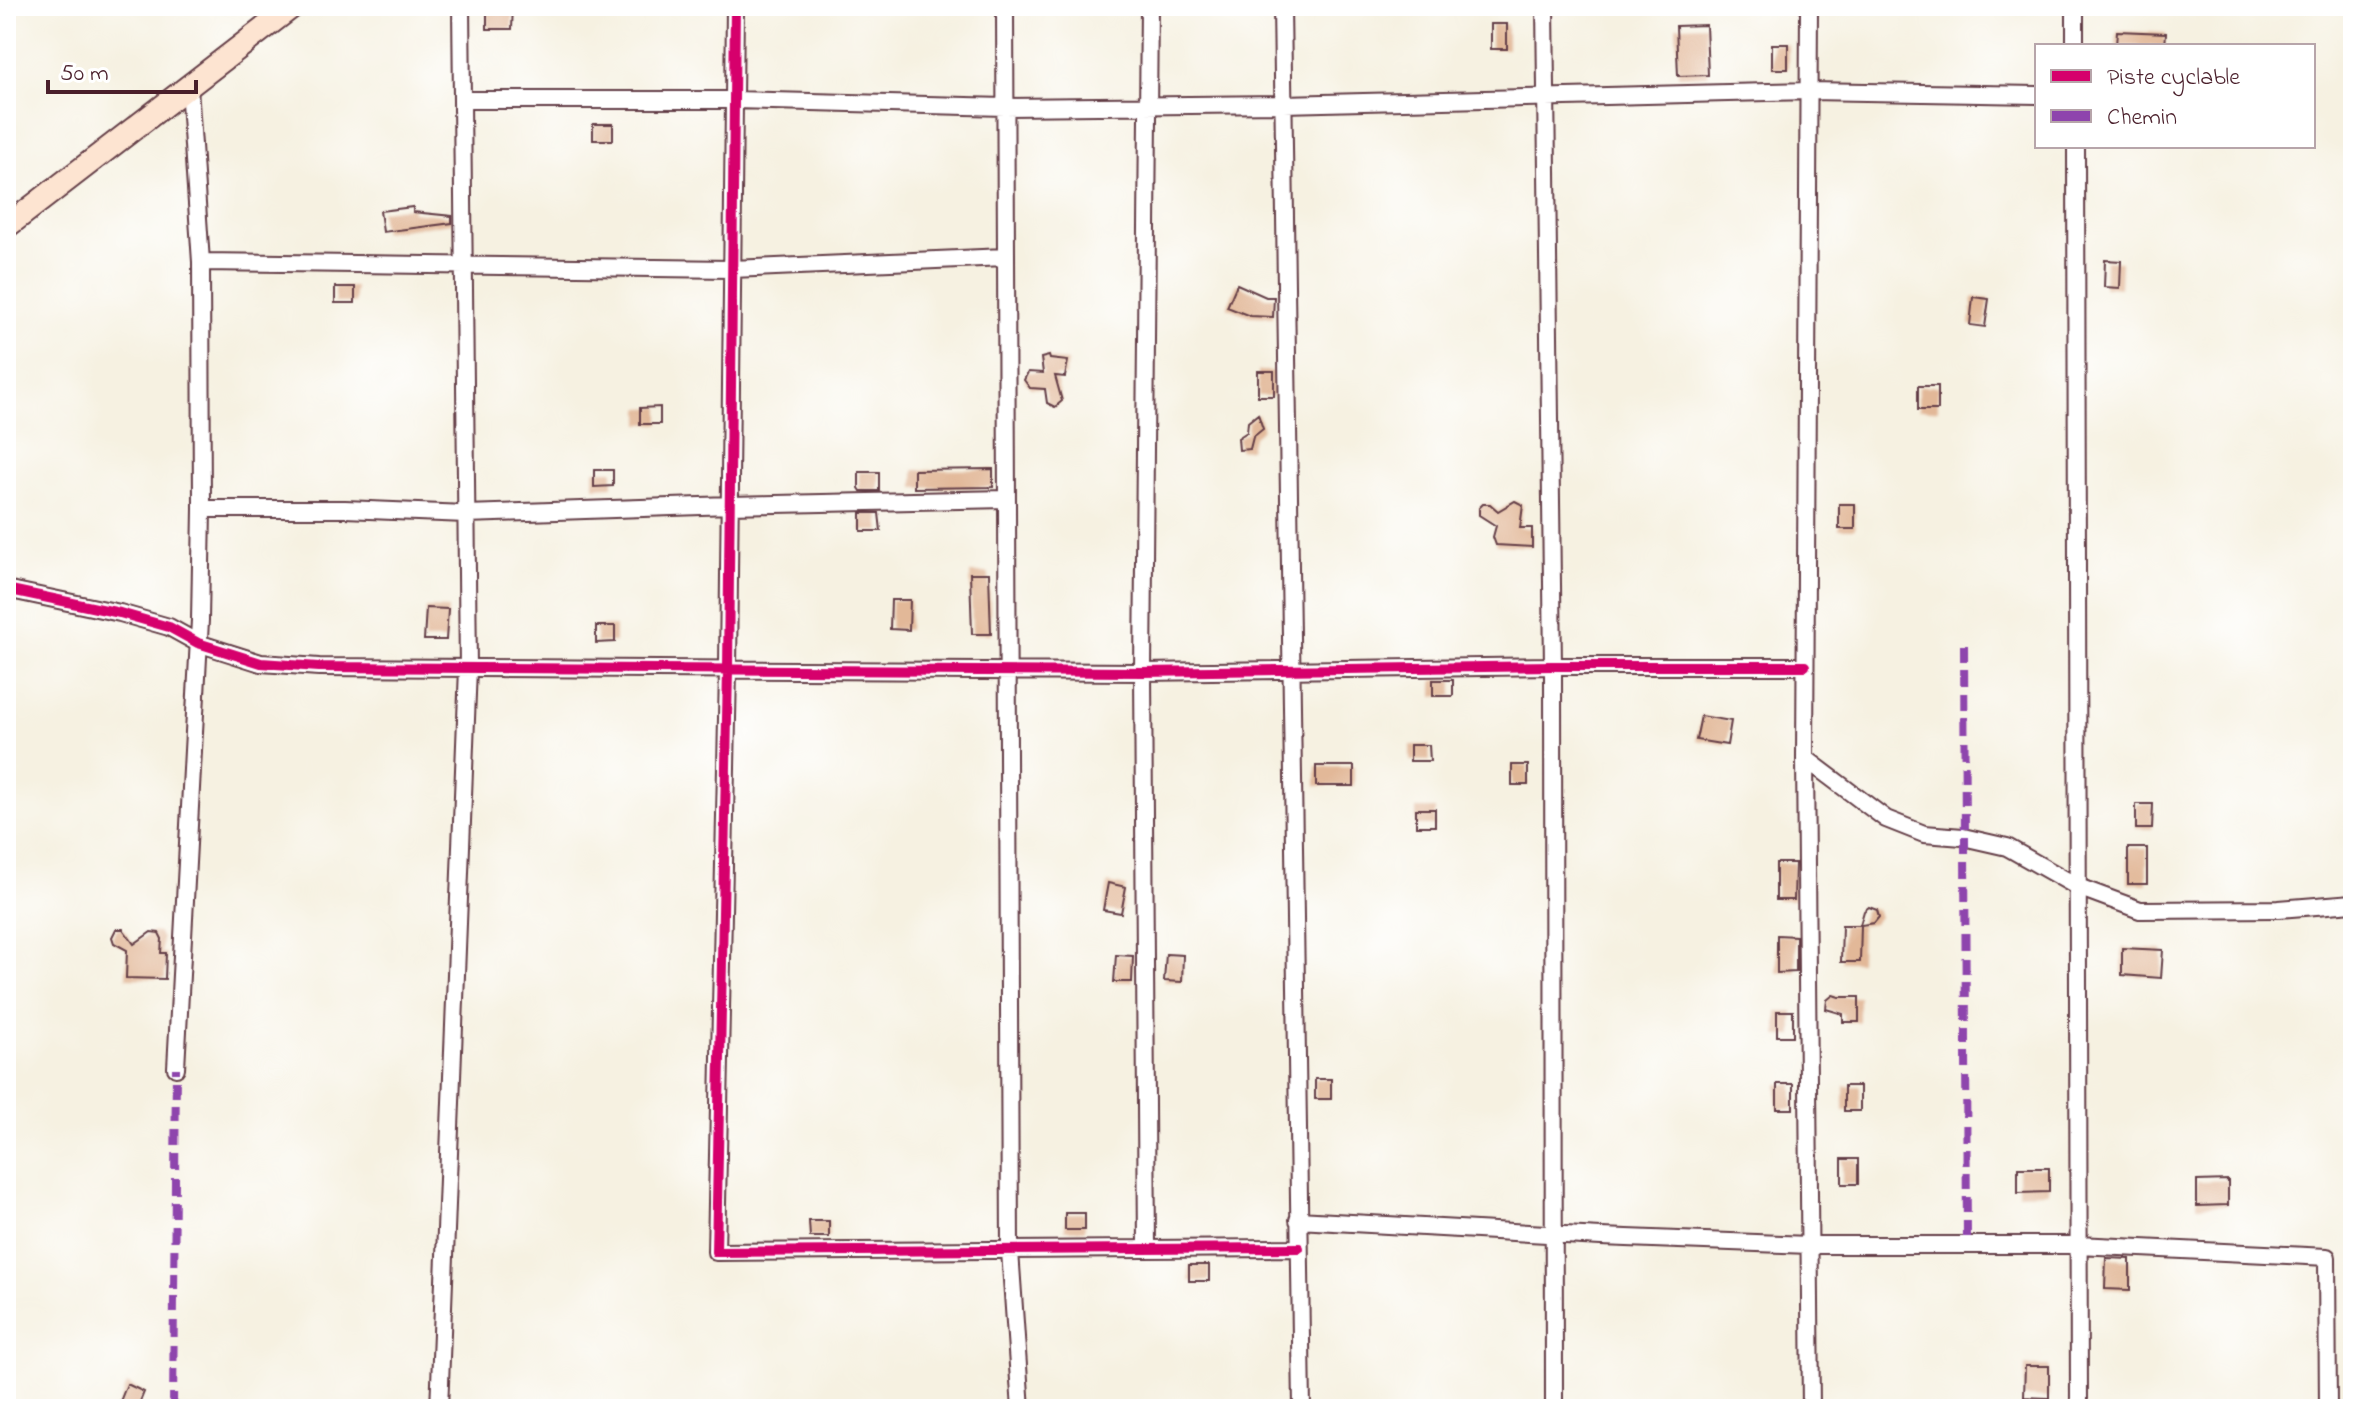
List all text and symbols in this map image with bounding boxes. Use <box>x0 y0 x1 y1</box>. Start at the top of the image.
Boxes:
scale bar <box>48 44 196 94</box>
legend <box>2035 44 2315 148</box>
text: 50 m <box>60 57 109 92</box>
text: Piste cyclable <box>2107 61 2240 97</box>
text: Chemin <box>2107 101 2177 136</box>

